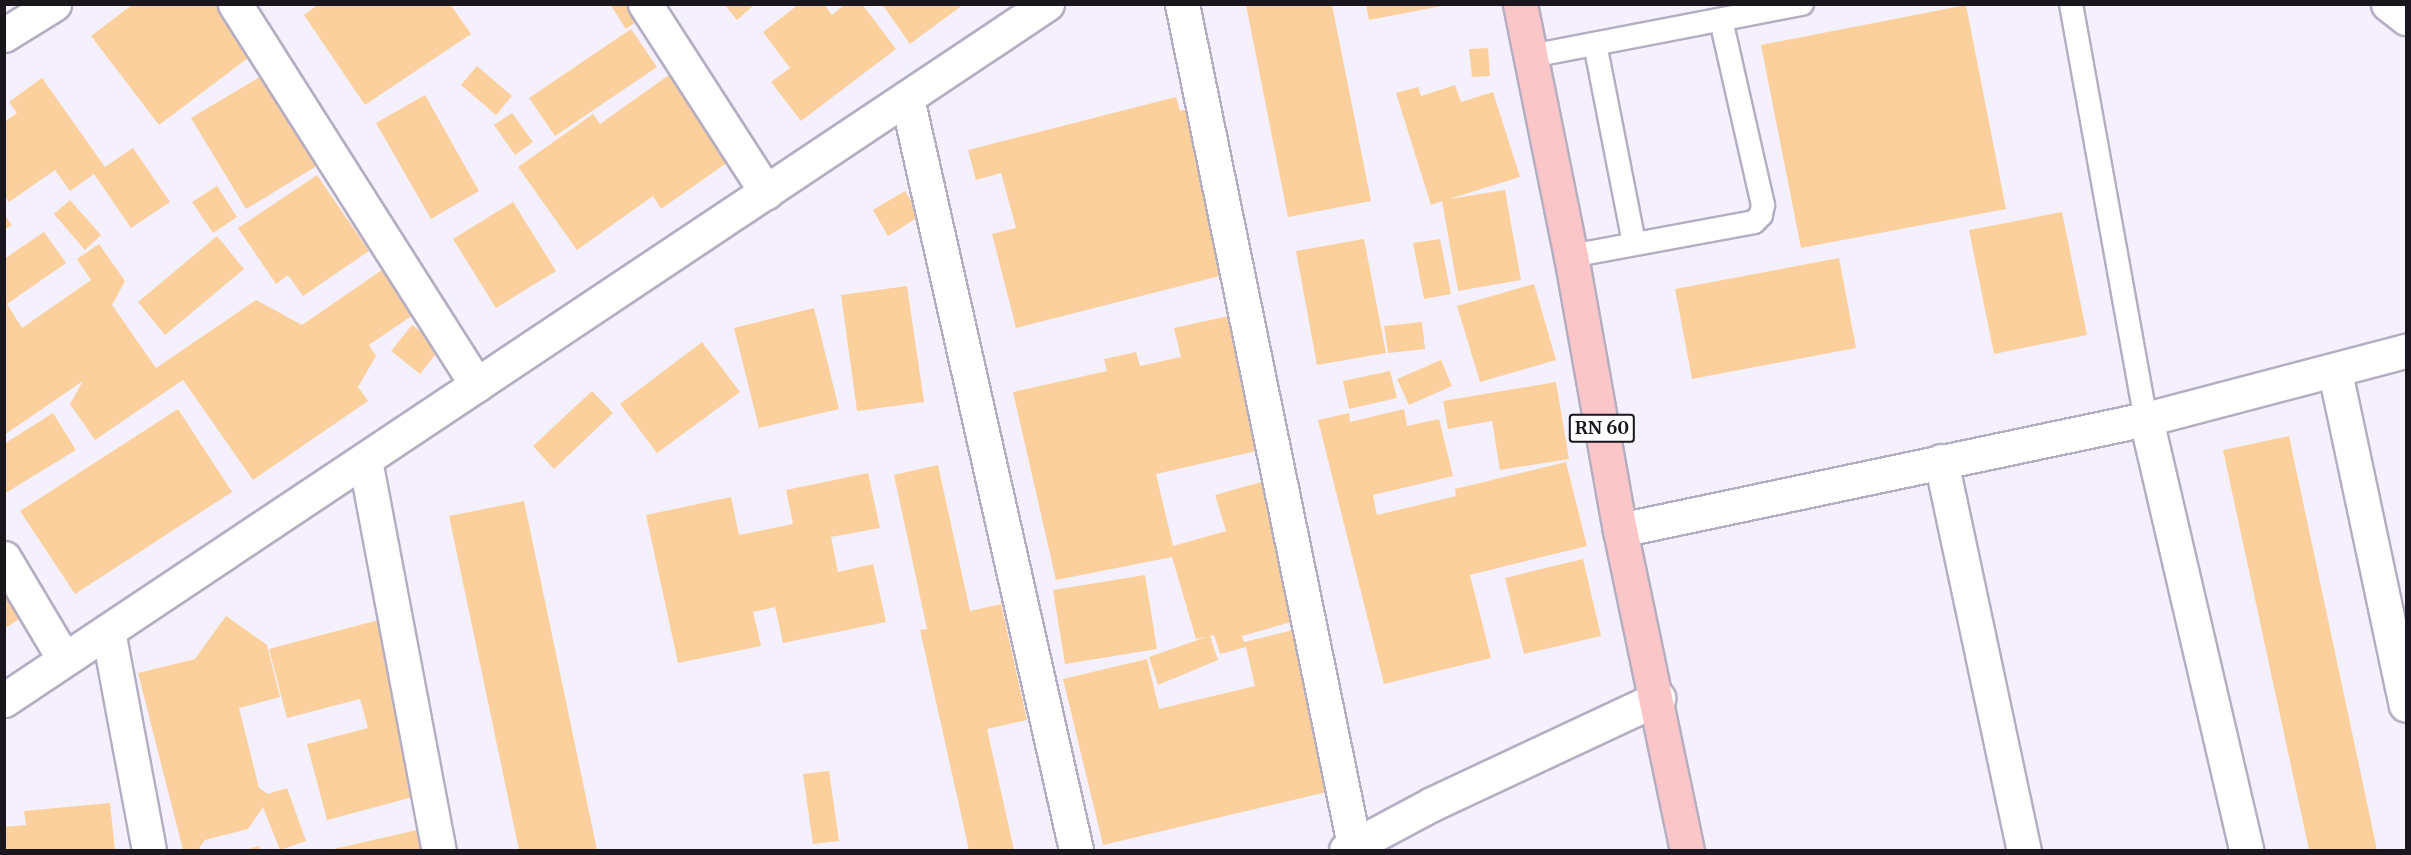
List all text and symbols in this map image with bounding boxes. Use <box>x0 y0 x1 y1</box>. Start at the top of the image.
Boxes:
road number: RN 60 <box>1568 413 1636 443</box>

